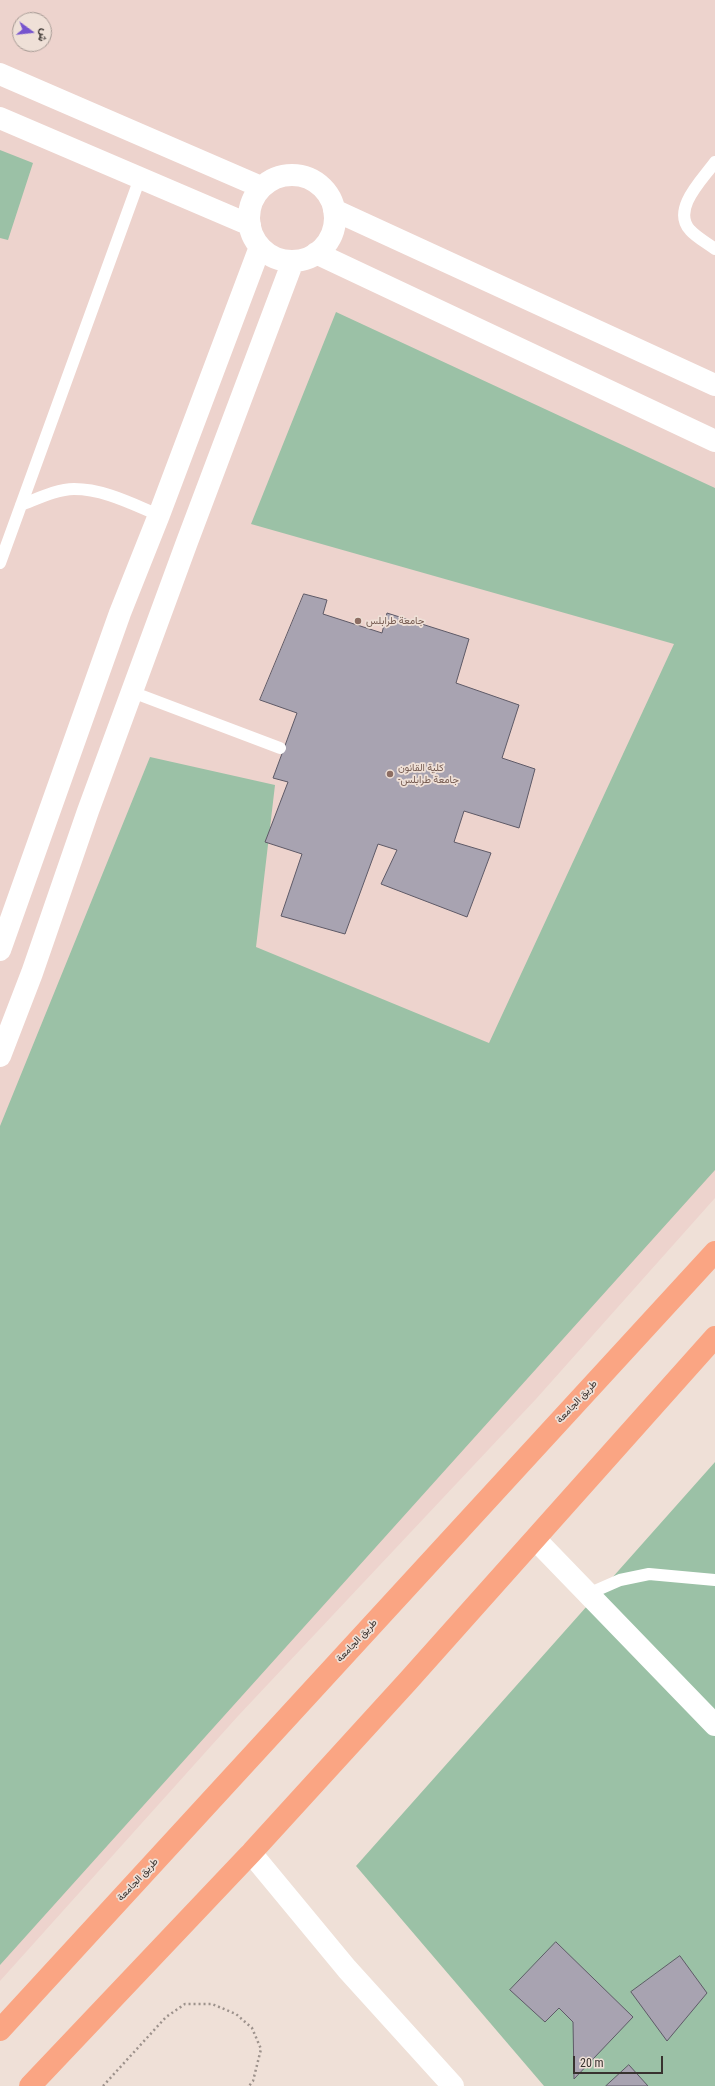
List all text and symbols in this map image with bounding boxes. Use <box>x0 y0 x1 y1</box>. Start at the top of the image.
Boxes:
north arrow <box>12 12 52 52</box>
text: ش <box>35 27 51 43</box>
place label: جامعة طرابلس <box>366 615 424 627</box>
marker: جامعة طرابلس <box>353 616 363 626</box>
place label: كلية القانون -جامعة طرابلس <box>398 762 459 786</box>
marker: كلية القانون -جامعة طرابلس <box>385 769 395 779</box>
street label: طريق الجامعة <box>554 1378 600 1426</box>
street label: طريق الجامعة <box>334 1617 380 1665</box>
street label: طريق الجامعة <box>115 1856 161 1904</box>
scale bar <box>575 2048 665 2074</box>
text: 20 m <box>580 2056 604 2070</box>

